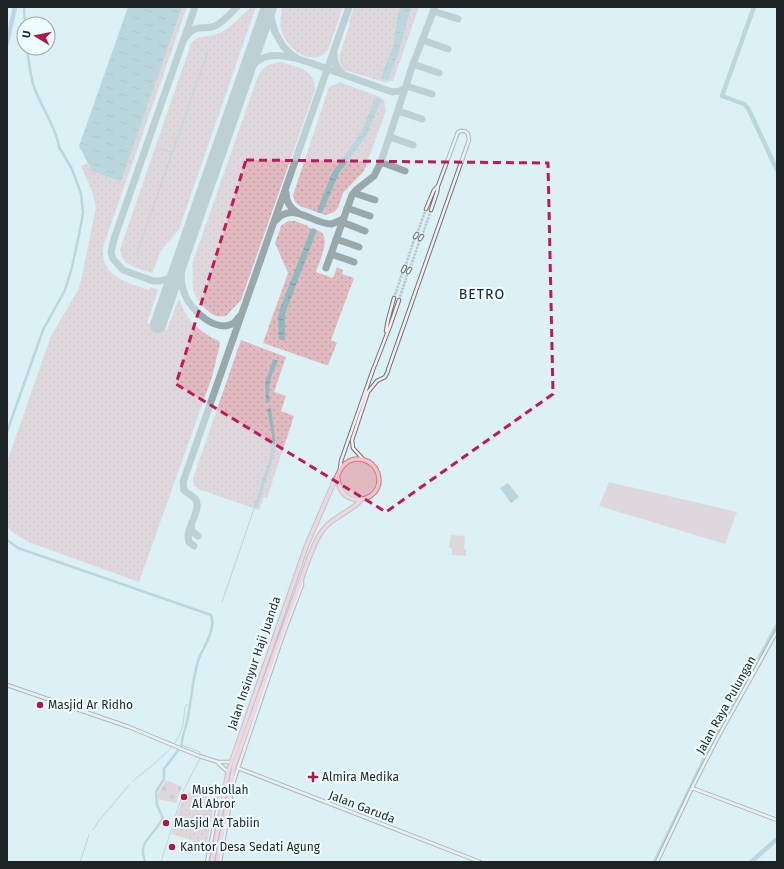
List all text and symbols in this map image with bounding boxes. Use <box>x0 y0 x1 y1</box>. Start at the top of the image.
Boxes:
north arrow <box>16 16 56 56</box>
text: U <box>20 30 34 39</box>
district label: BETRO <box>459 286 505 303</box>
street label: Jalan Insinyur Haji Juanda <box>225 595 283 731</box>
street label: Jalan Raya Pulungan <box>693 654 759 756</box>
place label: Masjid Ar Ridho <box>48 698 133 712</box>
marker: Masjid Ar Ridho <box>35 700 45 710</box>
place label: Almira Medika <box>322 770 399 784</box>
marker: Almira Medika <box>307 771 319 783</box>
place label: Mushollah Al Abror <box>192 783 249 811</box>
street label: Jalan Garuda <box>327 788 397 826</box>
marker: Mushollah Al Abror <box>179 792 189 802</box>
place label: Masjid At Tabiin <box>174 816 260 830</box>
marker: Masjid At Tabiin <box>161 818 171 828</box>
place label: Kantor Desa Sedati Agung <box>180 840 321 854</box>
marker: Kantor Desa Sedati Agung <box>167 842 177 852</box>

